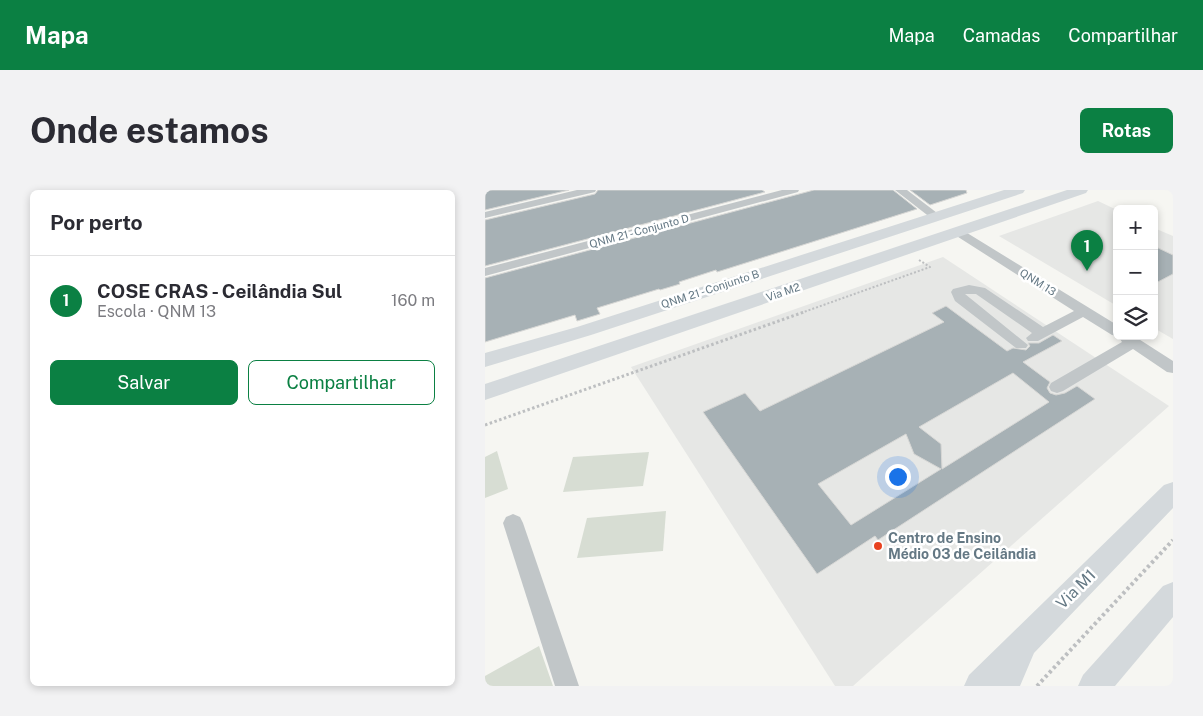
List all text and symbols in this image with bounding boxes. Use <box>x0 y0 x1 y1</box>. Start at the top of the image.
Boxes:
text: Mapa <box>25 21 89 49</box>
text: Mapa <box>888 25 935 46</box>
text: Camadas <box>963 25 1040 46</box>
text: Compartilhar <box>1068 25 1178 46</box>
button: Rotas <box>1080 108 1173 153</box>
text: Onde estamos <box>30 110 269 151</box>
map controls <box>1113 205 1158 340</box>
button: + <box>1113 205 1158 250</box>
text: Por perto <box>50 210 143 235</box>
street label: QNM 21 - Conjunto D <box>588 212 690 250</box>
pin: 1 <box>1071 230 1103 271</box>
button: − <box>1113 250 1158 295</box>
street label: QNM 13 <box>1018 266 1058 298</box>
street label: QNM 21 - Conjunto B <box>659 267 761 311</box>
text: COSE CRAS - Ceilândia Sul <box>97 280 342 302</box>
street label: Via M2 <box>764 280 802 303</box>
text: 1 <box>63 291 69 310</box>
text: 160 m <box>391 291 435 310</box>
button: layers <box>1113 295 1158 340</box>
text: Escola · QNM 13 <box>97 302 216 321</box>
button: Salvar <box>50 360 238 405</box>
button: Compartilhar <box>248 360 435 405</box>
your location <box>885 464 911 490</box>
place label: Centro de Ensino Médio 03 de Ceilândia <box>888 530 1036 562</box>
marker: Centro de Ensino Médio 03 de Ceilândia <box>872 540 884 552</box>
street label: Via M1 <box>1052 565 1100 613</box>

